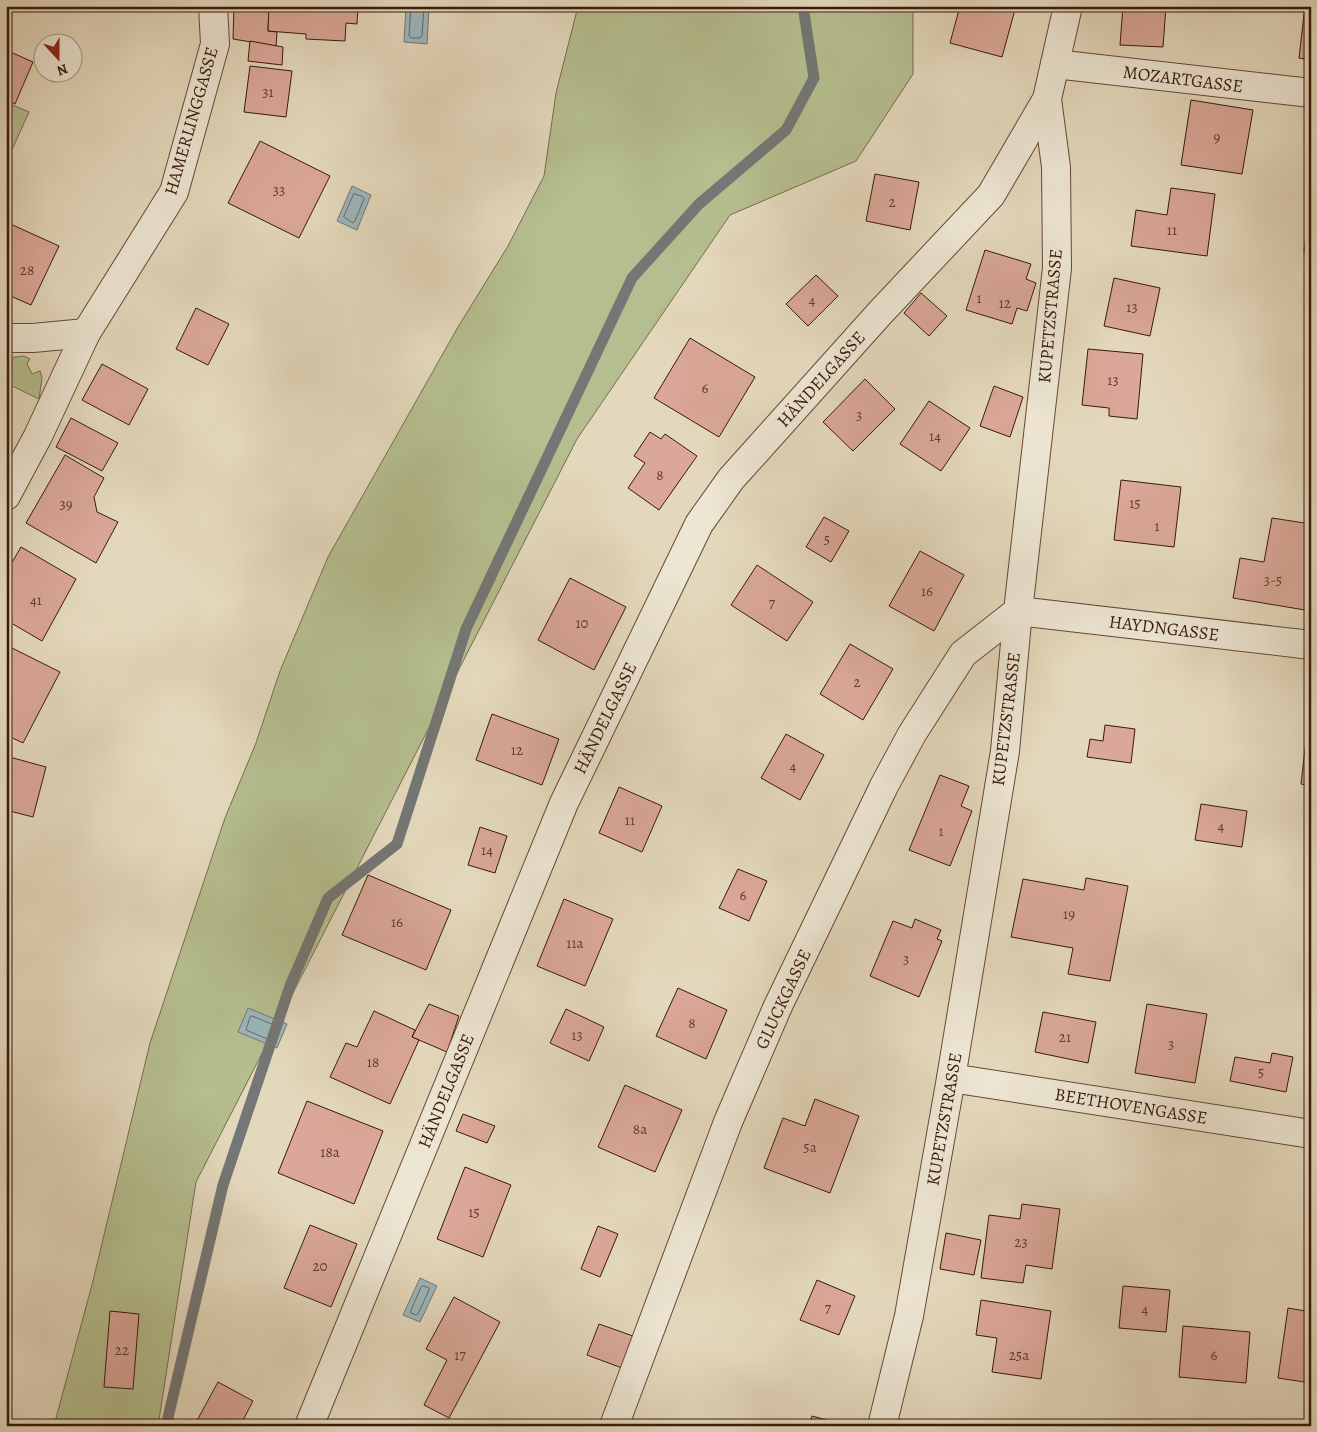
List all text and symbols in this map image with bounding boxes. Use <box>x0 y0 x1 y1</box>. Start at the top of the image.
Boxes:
north arrow <box>32 32 82 82</box>
street label: HAMERLINGGASSE <box>158 44 224 198</box>
text: N <box>54 59 71 80</box>
street label: MOZARTGASSE <box>1121 60 1245 98</box>
house number: 31 <box>262 82 274 102</box>
house number: 9 <box>1214 127 1221 147</box>
house number: 33 <box>273 180 285 200</box>
house number: 2 <box>888 192 896 212</box>
house number: 11 <box>1167 220 1177 240</box>
street label: KUPETZSTRASSE <box>1032 248 1068 384</box>
house number: 28 <box>20 260 34 280</box>
house number: 1 <box>976 288 982 308</box>
house number: 4 <box>809 290 816 310</box>
house number: 12 <box>999 293 1011 313</box>
house number: 13 <box>1126 297 1138 317</box>
street label: HÄNDELGASSE <box>771 326 871 432</box>
house number: 13 <box>1107 370 1119 390</box>
house number: 6 <box>702 378 709 398</box>
house number: 3 <box>856 405 862 425</box>
house number: 14 <box>929 426 941 446</box>
house number: 8 <box>656 465 664 485</box>
house number: 15 <box>1129 493 1141 513</box>
house number: 39 <box>59 494 73 514</box>
house number: 1 <box>1154 516 1160 536</box>
house number: 5 <box>824 529 830 549</box>
house number: 3-5 <box>1264 570 1282 590</box>
house number: 16 <box>921 581 933 601</box>
house number: 41 <box>30 590 42 610</box>
house number: 7 <box>769 593 776 613</box>
street label: HAYDNGASSE <box>1108 609 1220 647</box>
house number: 10 <box>575 613 589 633</box>
street label: KUPETZSTRASSE <box>986 651 1026 787</box>
street label: HÄNDELGASSE <box>568 658 642 778</box>
house number: 2 <box>853 672 861 692</box>
house number: 12 <box>511 740 523 760</box>
house number: 4 <box>790 756 797 776</box>
house number: 11 <box>625 810 635 830</box>
house number: 4 <box>1218 816 1225 836</box>
house number: 1 <box>938 821 944 841</box>
house number: 14 <box>481 840 493 860</box>
house number: 6 <box>740 885 747 905</box>
house number: 19 <box>1063 904 1075 924</box>
house number: 16 <box>391 912 403 932</box>
house number: 11a <box>566 933 584 953</box>
street label: GLUCKGASSE <box>749 945 817 1053</box>
house number: 3 <box>903 949 909 969</box>
house number: 8 <box>688 1013 696 1033</box>
house number: 13 <box>571 1025 583 1045</box>
house number: 21 <box>1059 1027 1071 1047</box>
street label: HÄNDELGASSE <box>412 1030 480 1152</box>
house number: 3 <box>1168 1034 1174 1054</box>
street label: KUPETZSTRASSE <box>920 1051 968 1187</box>
house number: 18 <box>367 1052 379 1072</box>
house number: 5 <box>1258 1062 1264 1082</box>
street label: BEETHOVENGASSE <box>1053 1082 1209 1130</box>
house number: 8a <box>633 1119 647 1139</box>
house number: 5a <box>803 1137 817 1157</box>
house number: 18a <box>320 1142 340 1162</box>
house number: 15 <box>468 1202 480 1222</box>
house number: 23 <box>1014 1232 1028 1252</box>
house number: 20 <box>312 1256 328 1276</box>
house number: 7 <box>825 1298 832 1318</box>
house number: 4 <box>1142 1299 1149 1319</box>
house number: 22 <box>115 1340 129 1360</box>
house number: 17 <box>454 1345 466 1365</box>
house number: 25a <box>1009 1345 1029 1365</box>
house number: 6 <box>1211 1345 1218 1365</box>

